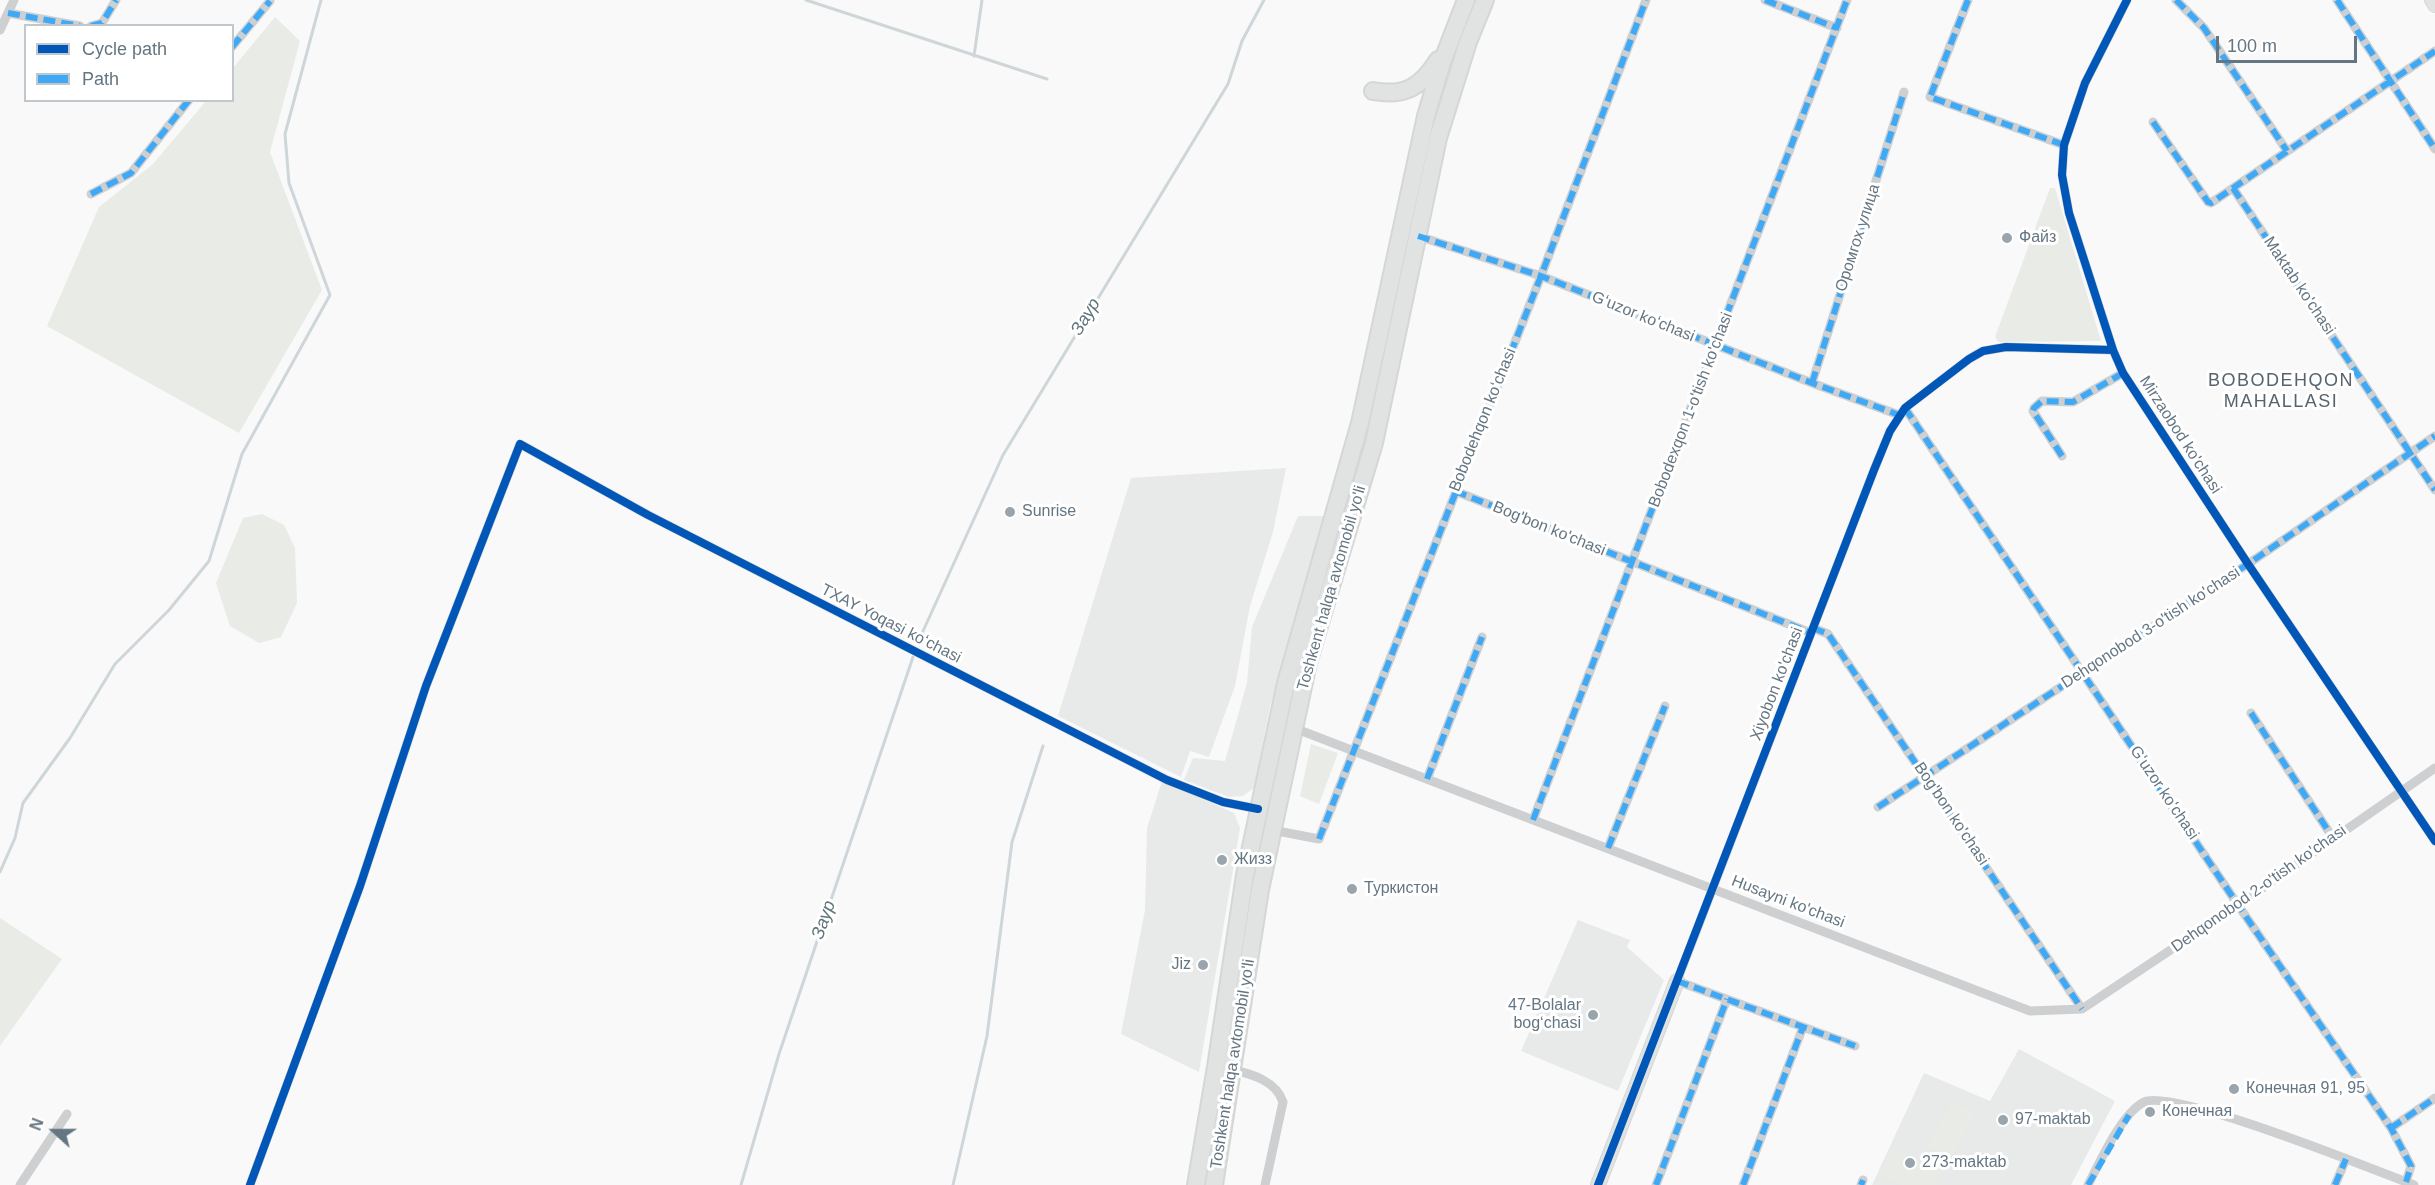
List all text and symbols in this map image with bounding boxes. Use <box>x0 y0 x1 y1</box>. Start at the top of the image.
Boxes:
legend <box>24 24 234 102</box>
scale bar <box>2219 24 2360 62</box>
text: 100 m <box>2227 36 2277 56</box>
text: Cycle path <box>82 39 167 59</box>
text: Path <box>82 69 119 89</box>
street label: Оромгох улица <box>1832 182 1884 294</box>
place label: Файз <box>2019 228 2056 248</box>
marker: Файз <box>2000 231 2014 245</box>
street label: Maktab ko'chasi <box>2259 233 2339 339</box>
street label: Gʻuzor koʻchasi <box>1589 288 1697 346</box>
water label: Заур <box>1067 295 1105 339</box>
street label: Bobodexqon 1-o'tish ko'chasi <box>1645 310 1737 510</box>
street label: Bobodehqon koʻchasi <box>1445 345 1521 495</box>
district label: BOBODEHQON MAHALLASI <box>2208 370 2354 412</box>
street label: Mirzaobod ko'chasi <box>2135 373 2225 497</box>
street label: Toshkent halqa avtomobil yo'li <box>1294 483 1370 693</box>
street label: Bog'bon ko'chasi <box>1490 498 1608 560</box>
place label: Sunrise <box>1022 502 1076 522</box>
marker: Sunrise <box>1003 505 1017 519</box>
street label: Dehqonobod 3-o'tish ko'chasi <box>2058 563 2244 693</box>
street label: TXAY Yoqasi koʻchasi <box>818 580 964 668</box>
street label: Xiyobon ko'chasi <box>1747 625 1807 743</box>
street label: Gʻuzor koʻchasi <box>2125 742 2203 844</box>
street label: Bog'bon ko'chasi <box>1909 759 1993 869</box>
street label: Dehqonobod 2-o'tish ko'chasi <box>2168 821 2350 957</box>
place label: Жизз <box>1234 850 1272 870</box>
marker: Жизз <box>1215 853 1229 867</box>
street label: Husayni ko'chasi <box>1729 872 1847 932</box>
place label: Туркистон <box>1364 879 1438 899</box>
marker: Туркистон <box>1345 882 1359 896</box>
water label: Заур <box>807 898 841 942</box>
place label: Jiz <box>1171 955 1191 975</box>
marker: Jiz <box>1196 958 1210 972</box>
street label: Toshkent halqa avtomobil yo'li <box>1207 958 1259 1170</box>
place label: 47-Bolalar bogʻchasi <box>1508 996 1581 1034</box>
marker: 47-Bolalar bogʻchasi <box>1586 1008 1600 1022</box>
place label: Конечная 91, 95 <box>2246 1079 2365 1099</box>
marker: Конечная 91, 95 <box>2227 1082 2241 1096</box>
north arrow <box>24 1101 84 1161</box>
place label: Конечная <box>2162 1102 2232 1122</box>
marker: Конечная <box>2143 1105 2157 1119</box>
place label: 97-maktab <box>2015 1110 2091 1130</box>
marker: 97-maktab <box>1996 1113 2010 1127</box>
text: N <box>27 1116 47 1133</box>
place label: 273-maktab <box>1922 1153 2006 1173</box>
marker: 273-maktab <box>1903 1156 1917 1170</box>

